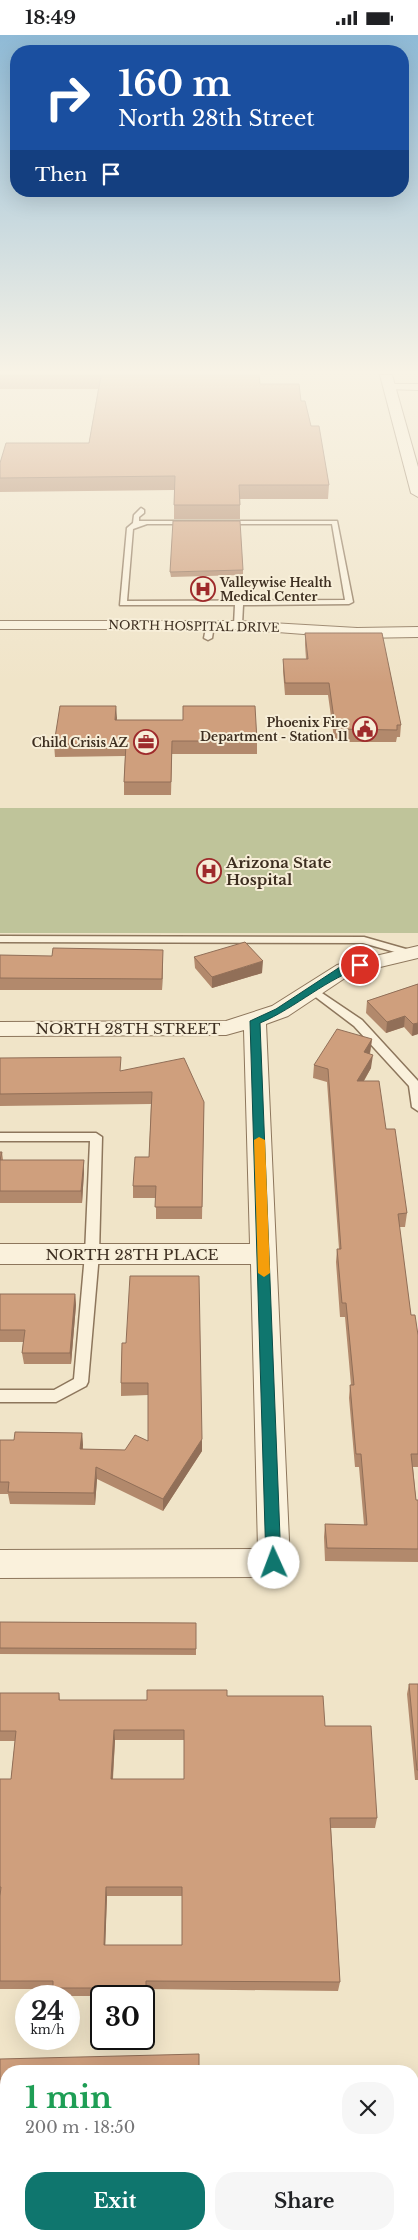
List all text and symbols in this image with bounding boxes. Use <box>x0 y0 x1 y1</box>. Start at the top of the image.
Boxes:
text: 18:49 <box>25 6 76 29</box>
text: 160 m <box>118 62 231 105</box>
icon: right <box>35 65 100 130</box>
text: North 28th Street <box>118 105 315 132</box>
icon: arrive <box>97 160 125 188</box>
text: Then <box>35 163 87 186</box>
place label: Valleywise Health Medical Center <box>219 575 332 604</box>
hospital icon: Valleywise Health Medical Center <box>190 576 216 602</box>
street label: NORTH HOSPITAL DRIVE <box>108 617 280 635</box>
place label: Phoenix Fire Department - Station 11 <box>200 715 348 744</box>
public building icon: Phoenix Fire Department - Station 11 <box>352 716 378 742</box>
office icon: Child Crisis AZ <box>133 729 159 755</box>
place label: Child Crisis AZ <box>32 735 128 750</box>
place label: Arizona State Hospital <box>225 853 332 889</box>
hospital icon: Arizona State Hospital <box>196 858 222 884</box>
pin <box>339 944 381 986</box>
icon: arrive <box>346 951 374 979</box>
street label: NORTH 28TH STREET <box>36 1019 220 1038</box>
street label: NORTH 28TH PLACE <box>46 1245 219 1264</box>
position arrow <box>247 1536 299 1588</box>
speed limit sign: 30 <box>90 1985 155 2050</box>
text: 24 <box>31 1996 64 2027</box>
text: km/h <box>30 2022 65 2037</box>
text: 1 min <box>25 2079 112 2116</box>
button: close <box>342 2082 394 2134</box>
text: 200 m · 18:50 <box>25 2117 135 2137</box>
button: Exit <box>25 2172 205 2230</box>
button: Share <box>215 2172 394 2230</box>

